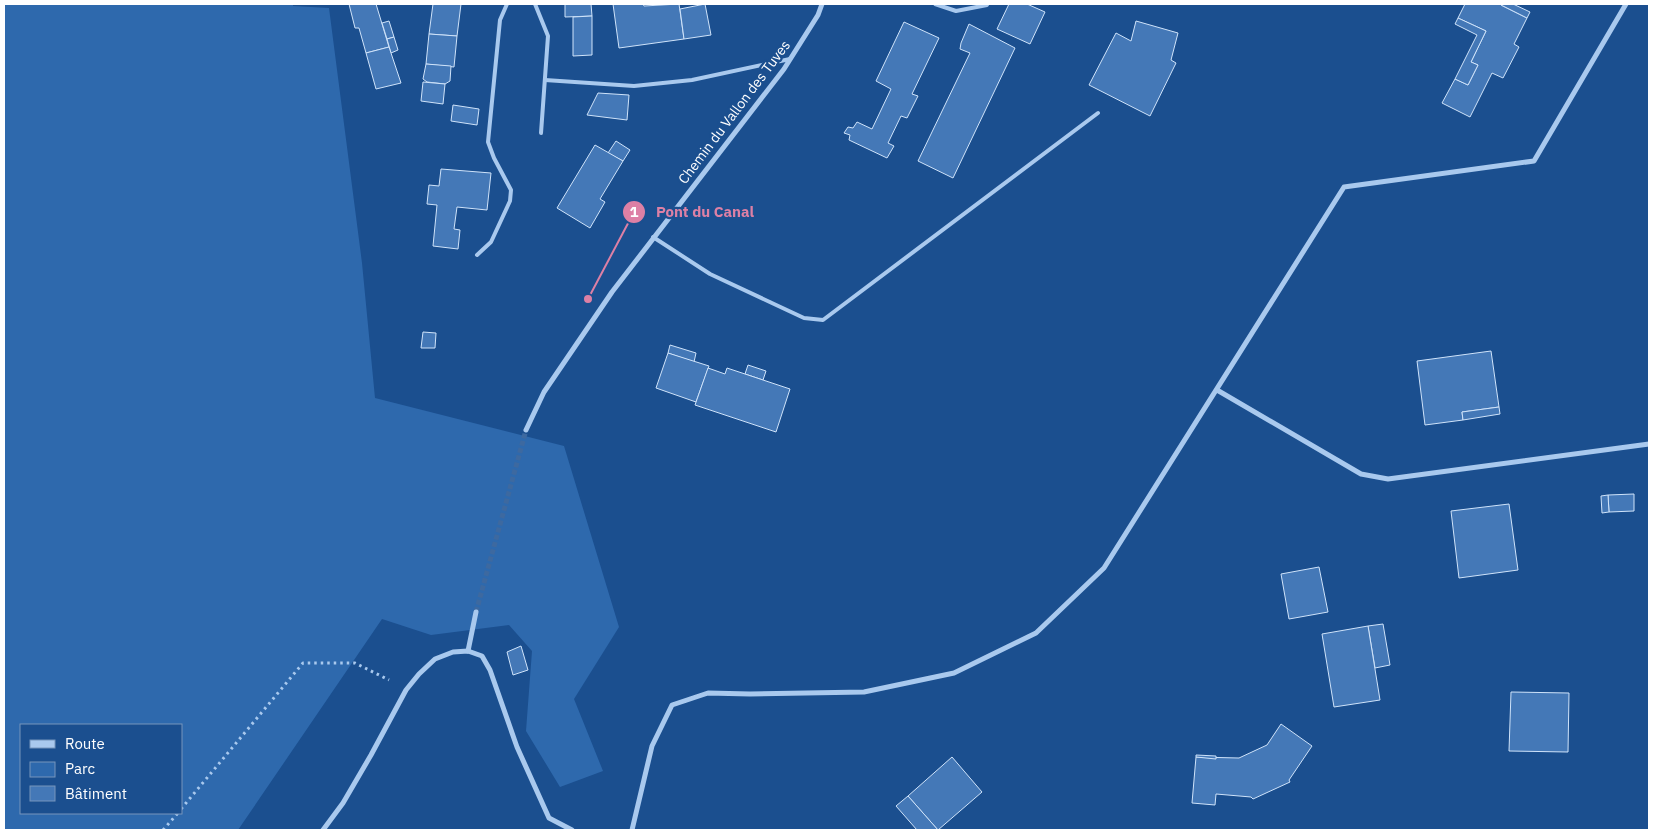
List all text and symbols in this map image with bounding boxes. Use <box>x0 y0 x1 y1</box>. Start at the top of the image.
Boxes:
street label: Chemin du Vallon des Tuves <box>674 36 794 187</box>
callout: Pont du Canal <box>621 197 764 227</box>
text: 1 <box>629 202 639 221</box>
text: Pont du Canal <box>656 202 755 221</box>
legend <box>20 724 182 814</box>
text: Route <box>65 734 105 753</box>
text: Parc <box>65 759 95 778</box>
text: Bâtiment <box>65 784 127 803</box>

